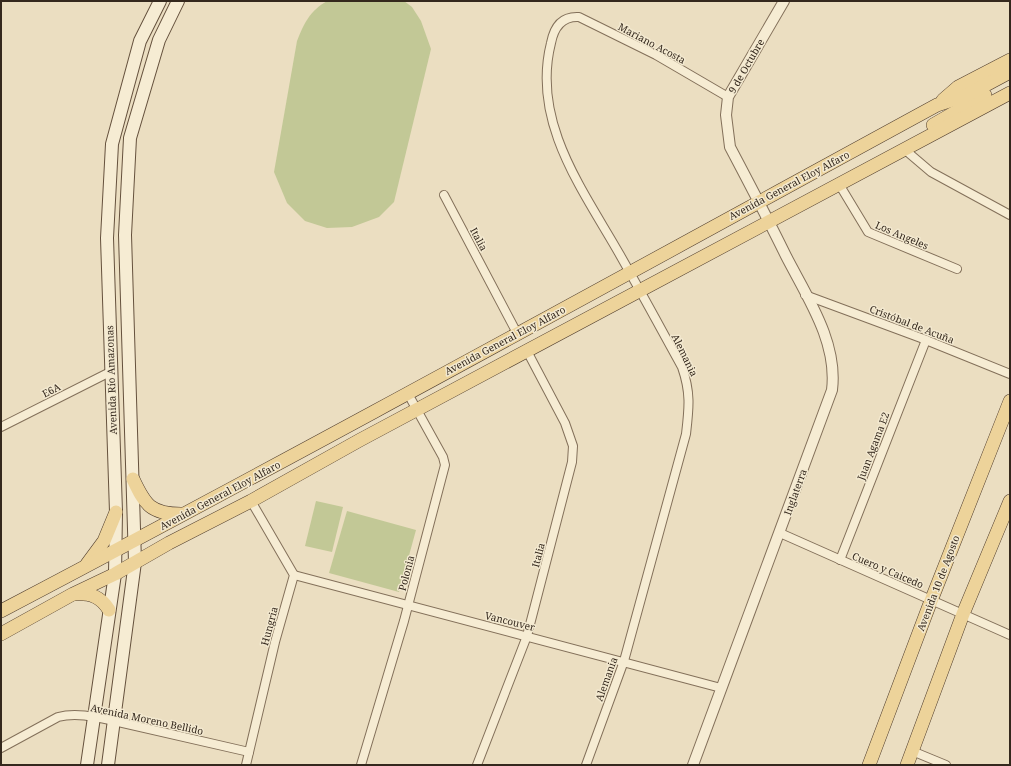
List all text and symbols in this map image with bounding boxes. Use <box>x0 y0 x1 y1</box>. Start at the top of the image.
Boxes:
street label: Mariano Acosta <box>616 19 689 67</box>
street label: 9 de Octubre <box>725 36 767 96</box>
street label: Avenida General Eloy Alfaro <box>726 147 852 223</box>
street label: Los Angeles <box>873 218 931 253</box>
street label: Italia <box>467 225 491 254</box>
street label: Cristóbal de Acuña <box>868 301 957 347</box>
street label: Avenida General Eloy Alfaro <box>442 302 568 378</box>
street label: Avenida Río Amazonas <box>102 325 120 435</box>
street label: Alemania <box>669 331 702 379</box>
street label: E6A <box>39 379 63 401</box>
street label: Juan Agama E2 <box>853 410 892 483</box>
street label: Avenida General Eloy Alfaro <box>157 457 283 533</box>
street label: Inglaterra <box>780 467 810 517</box>
street label: Avenida 10 de Agosto <box>913 533 963 633</box>
street label: Italia <box>528 541 548 569</box>
street label: Cuero y Caicedo <box>850 549 926 591</box>
street label: Polonia <box>395 553 418 592</box>
street label: Hungria <box>257 605 281 647</box>
street label: Vancouver <box>484 608 537 634</box>
street label: Alemania <box>592 655 621 703</box>
street label: Avenida Moreno Bellido <box>89 700 205 738</box>

